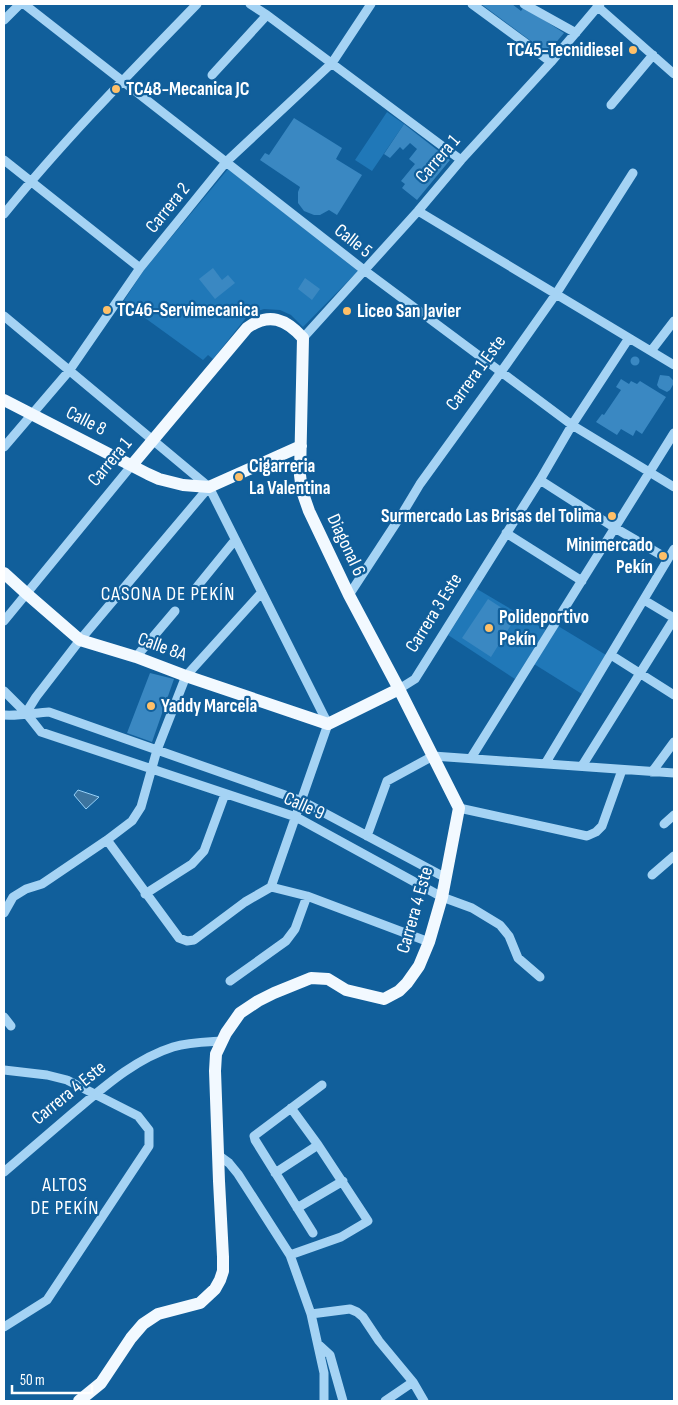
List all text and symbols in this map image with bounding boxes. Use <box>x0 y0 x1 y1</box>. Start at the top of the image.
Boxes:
place label: TC45-Tecnidiesel <box>507 39 623 62</box>
marker: TC45-Tecnidiesel <box>627 44 639 56</box>
place label: TC48-Mecanica JC <box>126 78 250 101</box>
marker: TC48-Mecanica JC <box>110 83 122 95</box>
street label: Carrera 1 <box>411 130 465 188</box>
street label: Carrera 2 <box>141 178 195 238</box>
street label: Calle 5 <box>330 219 376 263</box>
place label: TC46-Servimecanica <box>117 299 259 322</box>
place label: Liceo San Javier <box>357 300 461 323</box>
marker: TC46-Servimecanica <box>101 304 113 316</box>
marker: Liceo San Javier <box>341 305 353 317</box>
street label: Carrera 1 Este <box>441 331 511 415</box>
street label: Calle 8 <box>62 401 110 441</box>
street label: Carrera 1 <box>83 433 137 491</box>
place label: Cigarreria La Valentina <box>249 455 331 500</box>
marker: Cigarreria La Valentina <box>233 471 245 483</box>
place label: Surmercado Las Brisas del Tolima <box>381 505 602 528</box>
street label: Diagonal 6 <box>322 510 370 580</box>
marker: Surmercado Las Brisas del Tolima <box>606 510 618 522</box>
place label: Minimercado Pekín <box>566 534 653 579</box>
marker: Minimercado Pekín <box>657 550 669 562</box>
street label: Carrera 3 Este <box>401 569 467 657</box>
district label: CASONA DE PEKÍN <box>101 582 235 606</box>
place label: Polideportivo Pekín <box>499 606 589 651</box>
marker: Polideportivo Pekín <box>483 622 495 634</box>
street label: Calle 8A <box>134 628 190 667</box>
place label: Yaddy Marcela <box>161 695 257 718</box>
marker: Yaddy Marcela <box>145 700 157 712</box>
street label: Calle 9 <box>280 787 328 825</box>
street label: Carrera 4 Este <box>392 864 438 956</box>
street label: Carrera 4 Este <box>27 1056 111 1130</box>
district label: ALTOS DE PEKÍN <box>30 1173 100 1220</box>
scale bar <box>12 1362 92 1394</box>
text: 50 m <box>20 1371 45 1390</box>

